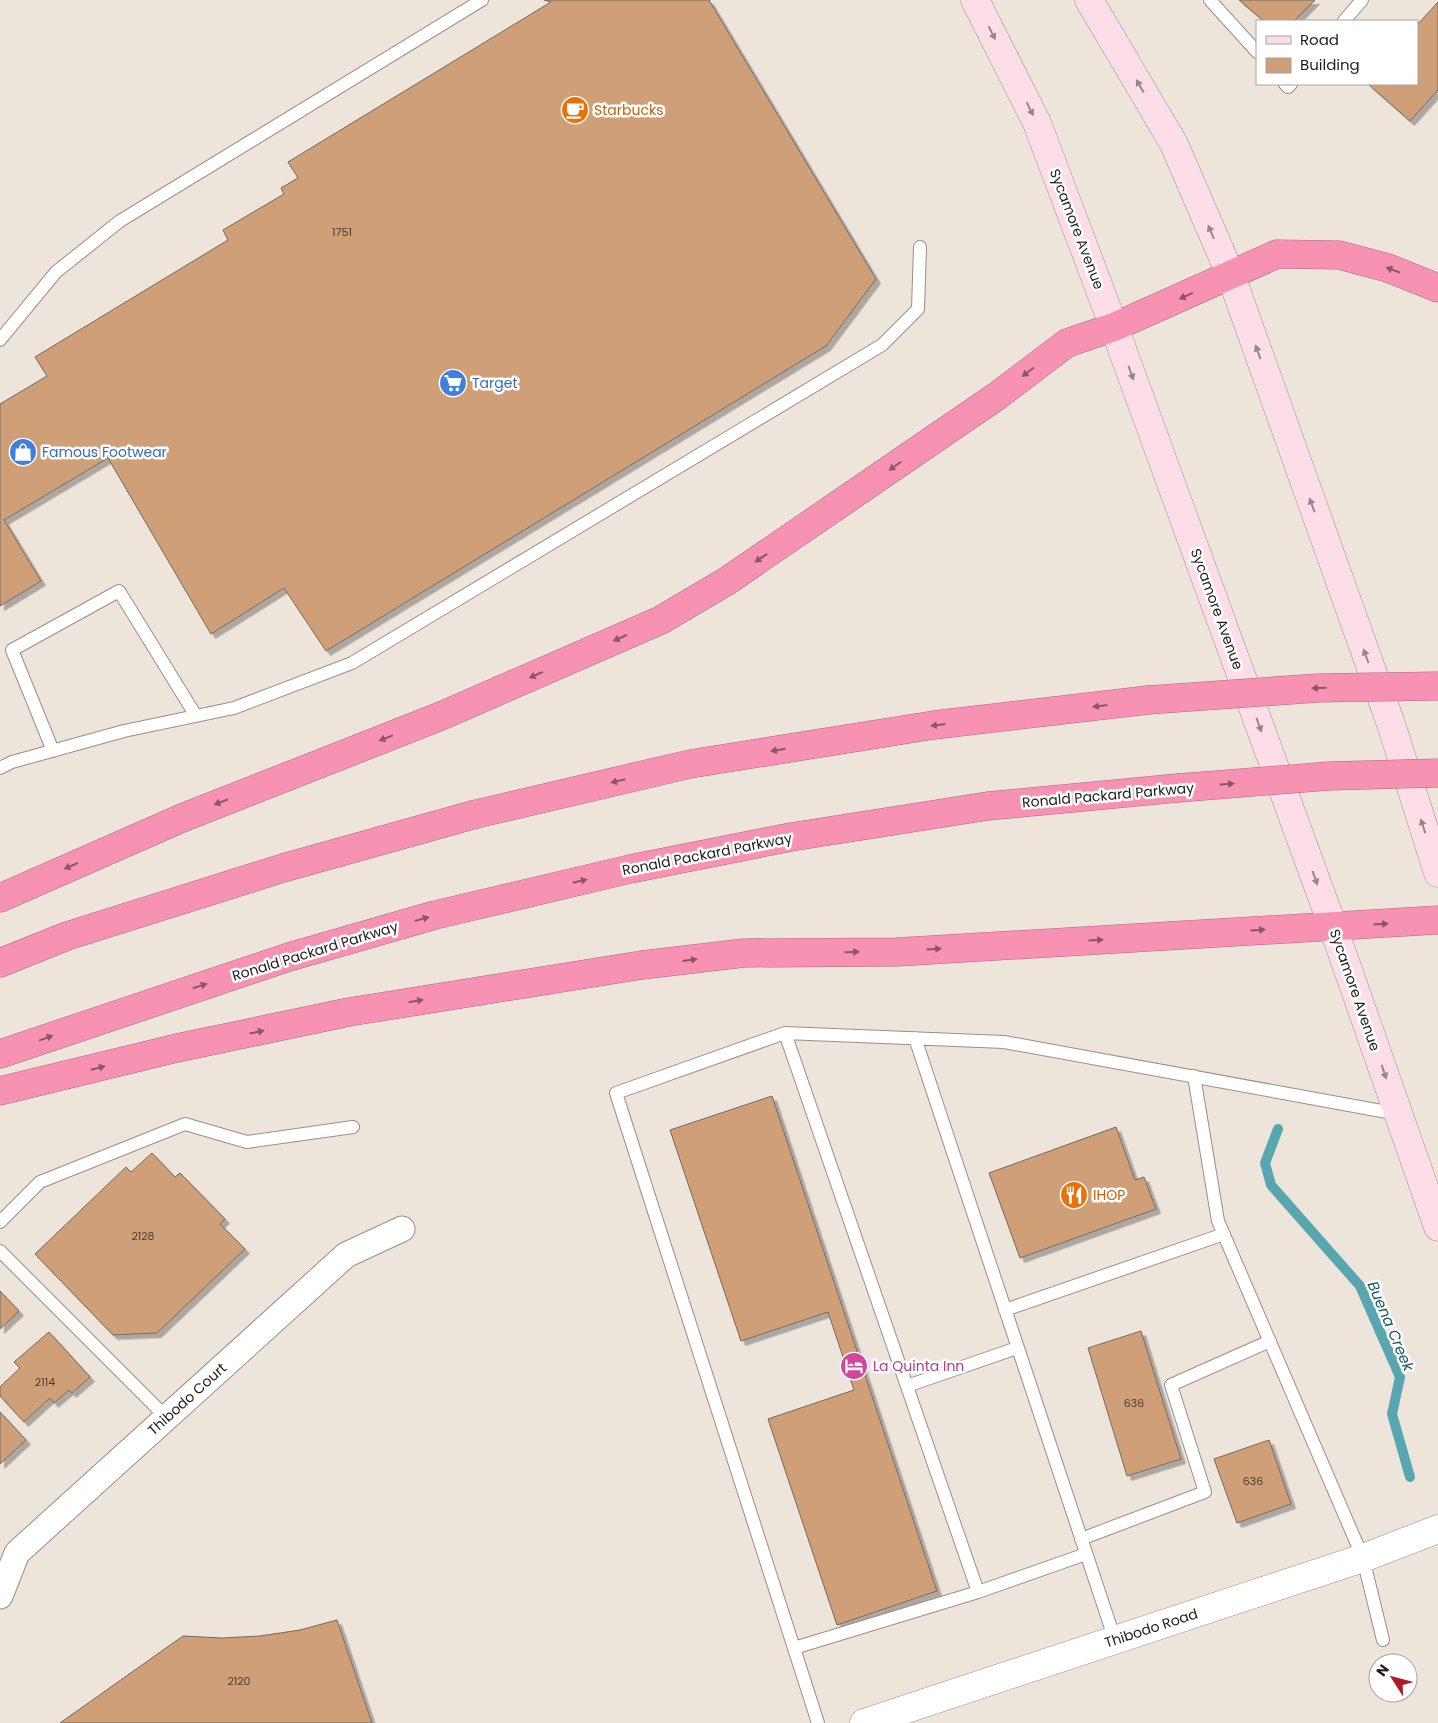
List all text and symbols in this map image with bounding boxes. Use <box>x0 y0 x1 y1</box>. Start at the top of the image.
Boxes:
legend <box>1256 20 1418 85</box>
one-way arrow <box>988 25 996 40</box>
text: Road <box>1300 29 1339 50</box>
text: Building <box>1300 54 1360 75</box>
one-way arrow <box>1136 78 1144 93</box>
cafe icon: Starbucks <box>560 95 590 125</box>
place label: Starbucks <box>594 100 663 120</box>
one-way arrow <box>1026 102 1034 116</box>
street label: Sycamore Avenue <box>1045 166 1109 292</box>
house number: 1751 <box>332 224 352 240</box>
one-way arrow <box>1207 224 1215 239</box>
one-way arrow <box>1385 266 1400 274</box>
one-way arrow <box>1179 292 1193 300</box>
one-way arrow <box>1254 344 1262 359</box>
one-way arrow <box>1127 366 1135 381</box>
one-way arrow <box>1021 367 1035 377</box>
supermarket icon: Target <box>438 368 468 398</box>
place label: Target <box>472 373 518 393</box>
shop icon: Famous Footwear <box>8 437 38 467</box>
place label: Famous Footwear <box>42 442 167 462</box>
one-way arrow <box>889 461 902 471</box>
one-way arrow <box>1308 497 1316 512</box>
street label: Sycamore Avenue <box>1186 546 1248 673</box>
one-way arrow <box>755 553 768 563</box>
one-way arrow <box>613 634 627 642</box>
one-way arrow <box>1362 648 1369 663</box>
one-way arrow <box>529 672 543 680</box>
one-way arrow <box>1311 685 1327 693</box>
one-way arrow <box>1091 702 1107 710</box>
one-way arrow <box>1255 718 1263 733</box>
one-way arrow <box>930 721 946 729</box>
one-way arrow <box>378 734 393 742</box>
one-way arrow <box>769 747 785 755</box>
one-way arrow <box>611 777 626 785</box>
street label: Ronald Packard Parkway <box>1021 778 1195 812</box>
one-way arrow <box>1219 779 1235 787</box>
one-way arrow <box>213 798 228 806</box>
one-way arrow <box>1419 819 1427 834</box>
street label: Ronald Packard Parkway <box>620 828 794 880</box>
one-way arrow <box>64 862 78 870</box>
one-way arrow <box>1312 870 1319 885</box>
one-way arrow <box>573 877 588 885</box>
one-way arrow <box>415 914 430 922</box>
street label: Ronald Packard Parkway <box>230 916 401 986</box>
one-way arrow <box>1374 919 1390 927</box>
one-way arrow <box>1250 925 1266 933</box>
street label: Sycamore Avenue <box>1325 926 1385 1054</box>
one-way arrow <box>1088 935 1104 943</box>
one-way arrow <box>926 945 942 953</box>
one-way arrow <box>845 948 861 956</box>
one-way arrow <box>683 956 699 964</box>
one-way arrow <box>193 982 208 990</box>
one-way arrow <box>409 997 425 1005</box>
one-way arrow <box>249 1027 265 1035</box>
one-way arrow <box>39 1034 54 1042</box>
one-way arrow <box>91 1064 106 1072</box>
one-way arrow <box>1380 1065 1388 1080</box>
restaurant icon: IHOP <box>1059 1180 1089 1210</box>
place label: IHOP <box>1093 1185 1125 1205</box>
house number: 2128 <box>131 1228 155 1244</box>
water label: Buena Creek <box>1363 1278 1420 1375</box>
hotel icon: La Quinta Inn <box>839 1351 869 1381</box>
place label: La Quinta Inn <box>873 1356 964 1376</box>
street label: Thibodo Court <box>143 1358 231 1440</box>
house number: 2114 <box>35 1374 55 1390</box>
house number: 636 <box>1124 1395 1144 1411</box>
house number: 636 <box>1243 1473 1263 1489</box>
street label: Thibodo Road <box>1102 1604 1200 1652</box>
north arrow <box>1368 1653 1418 1703</box>
text: N <box>1371 1660 1394 1680</box>
house number: 2120 <box>227 1673 251 1689</box>

